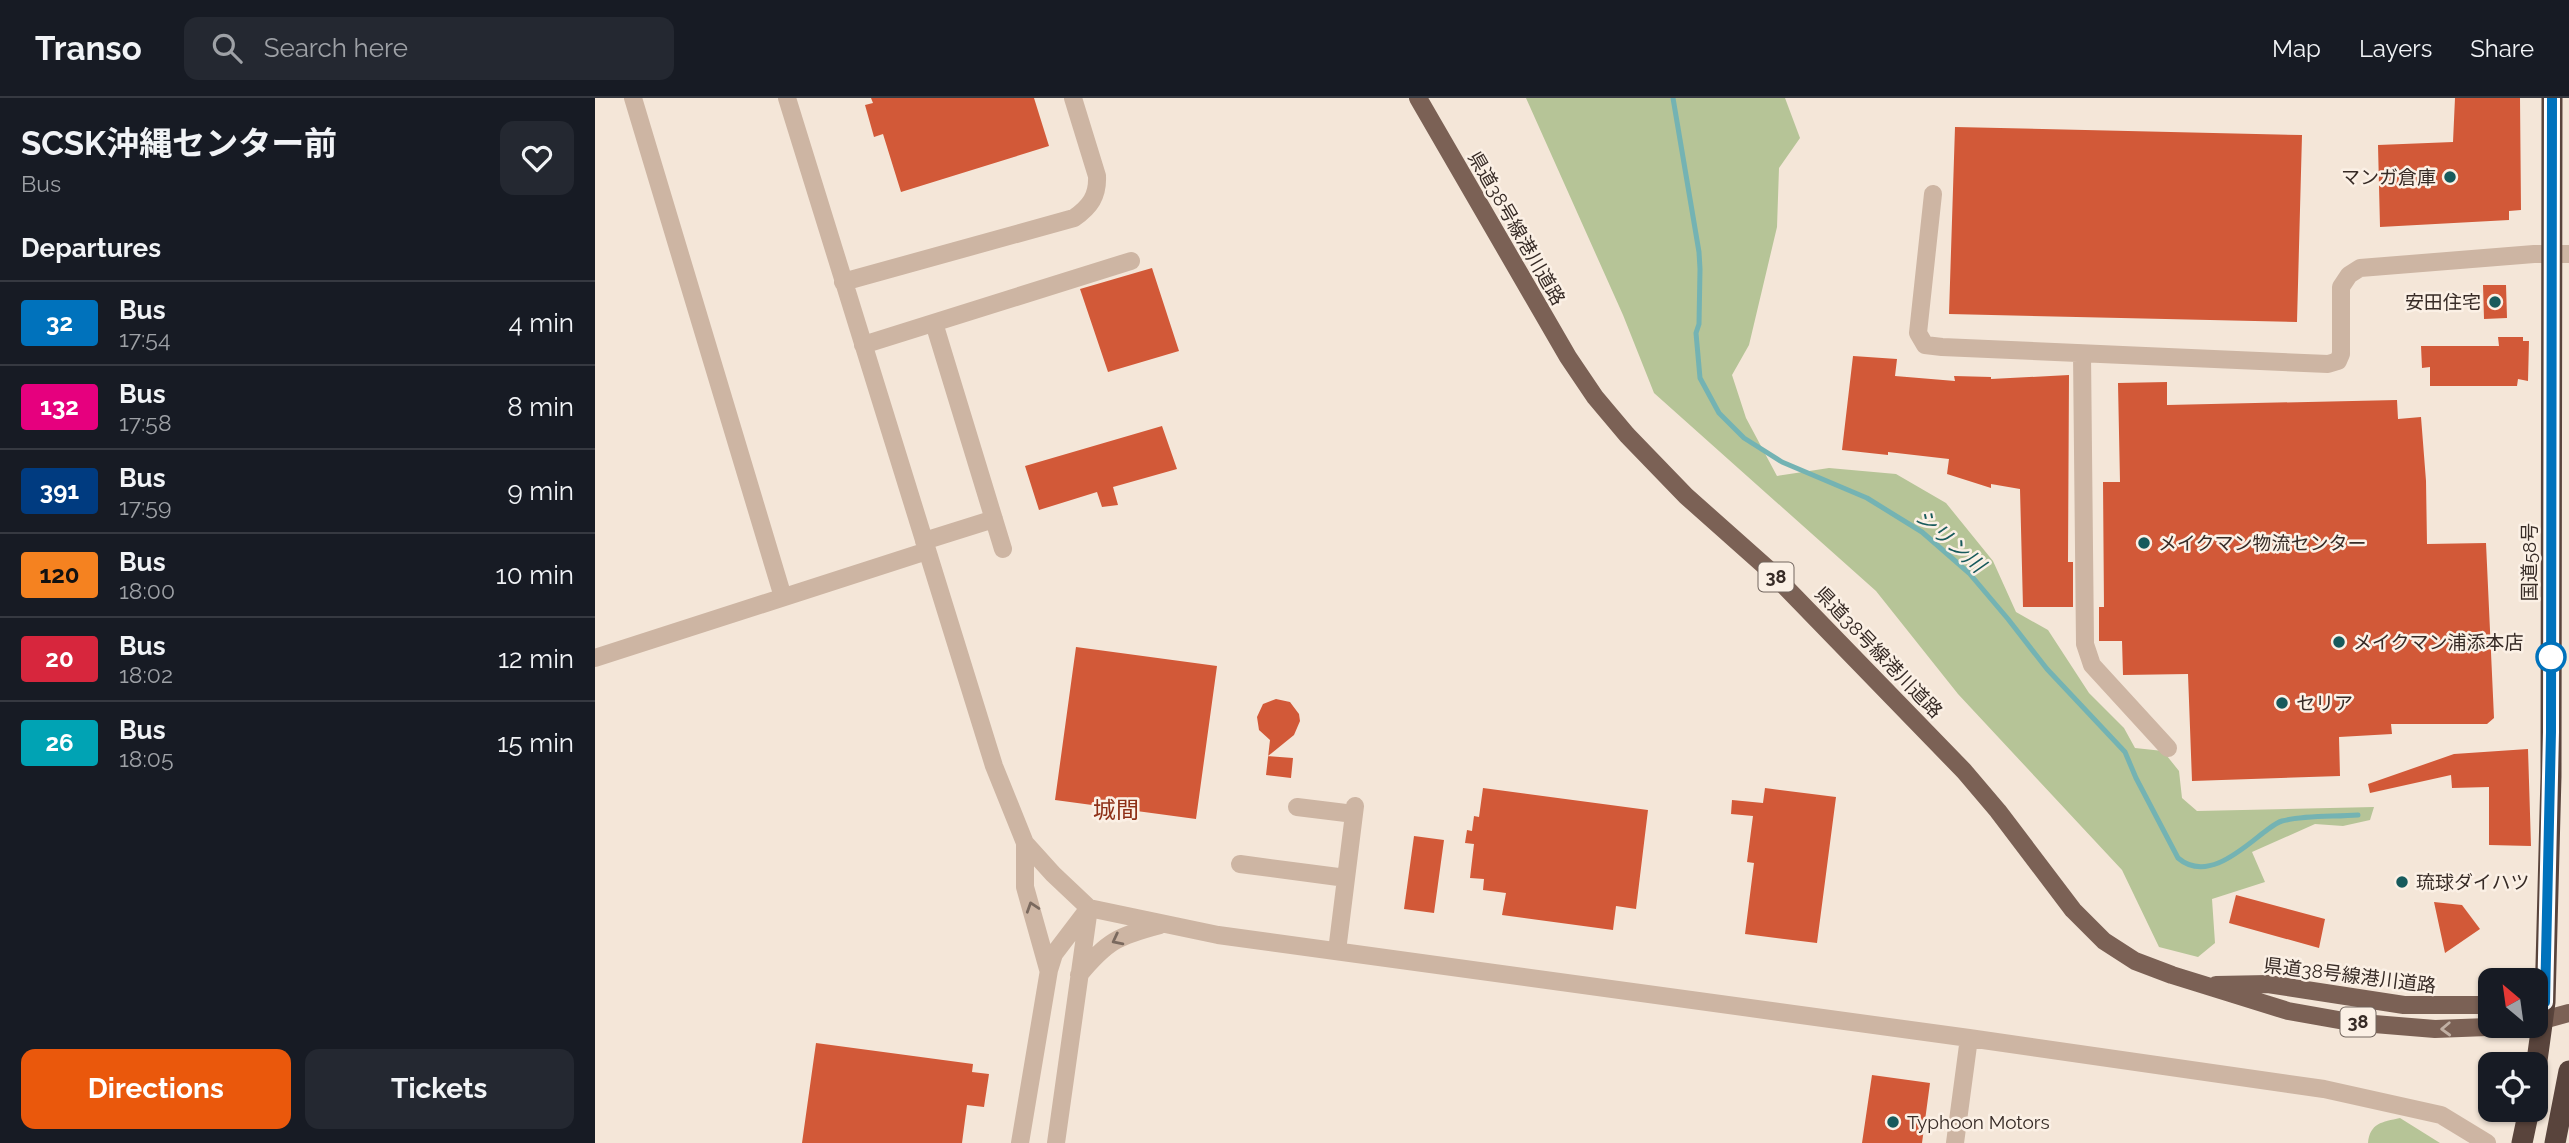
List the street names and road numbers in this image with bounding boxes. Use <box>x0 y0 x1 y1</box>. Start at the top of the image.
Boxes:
street label: 県道38号線港川道路 <box>1464 147 1570 309</box>
street label: 国道58号 <box>2518 523 2540 601</box>
road number: 38 <box>1759 562 1793 592</box>
street label: 県道38号線港川道路 <box>1811 582 1947 722</box>
street label: 県道38号線港川道路 <box>2263 954 2437 996</box>
road number: 38 <box>2341 1007 2375 1037</box>

